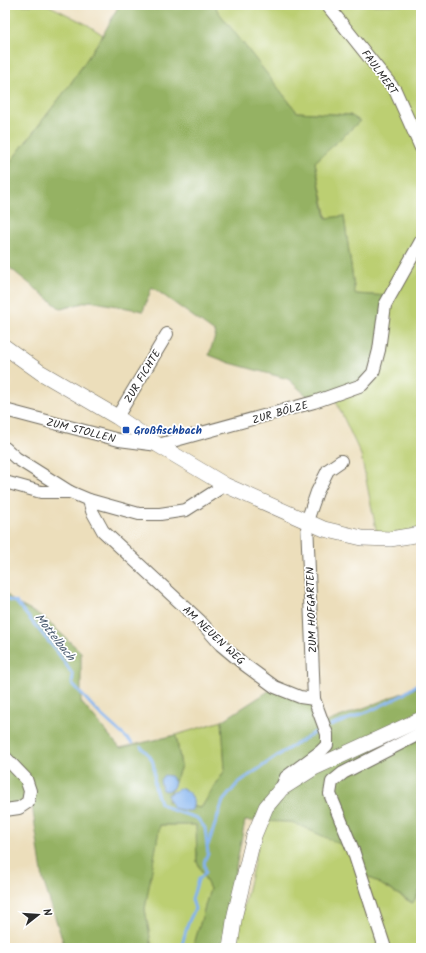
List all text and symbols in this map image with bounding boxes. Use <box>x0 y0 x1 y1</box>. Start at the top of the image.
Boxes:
street label: FAULMERT <box>356 46 403 100</box>
street label: ZUR FICHTE <box>120 346 166 407</box>
street label: ZUR BÖLZE <box>250 396 311 430</box>
street label: ZUM STOLLEN <box>44 414 118 448</box>
place label: Großfischbach <box>134 422 202 440</box>
marker: Großfischbach <box>121 425 131 435</box>
street label: ZUM HOFGARTEN <box>301 566 322 653</box>
street label: AM NEUEN WEG <box>178 602 249 670</box>
water label: Mottelbach <box>30 609 80 667</box>
north arrow <box>18 895 58 935</box>
text: N <box>37 906 56 918</box>

